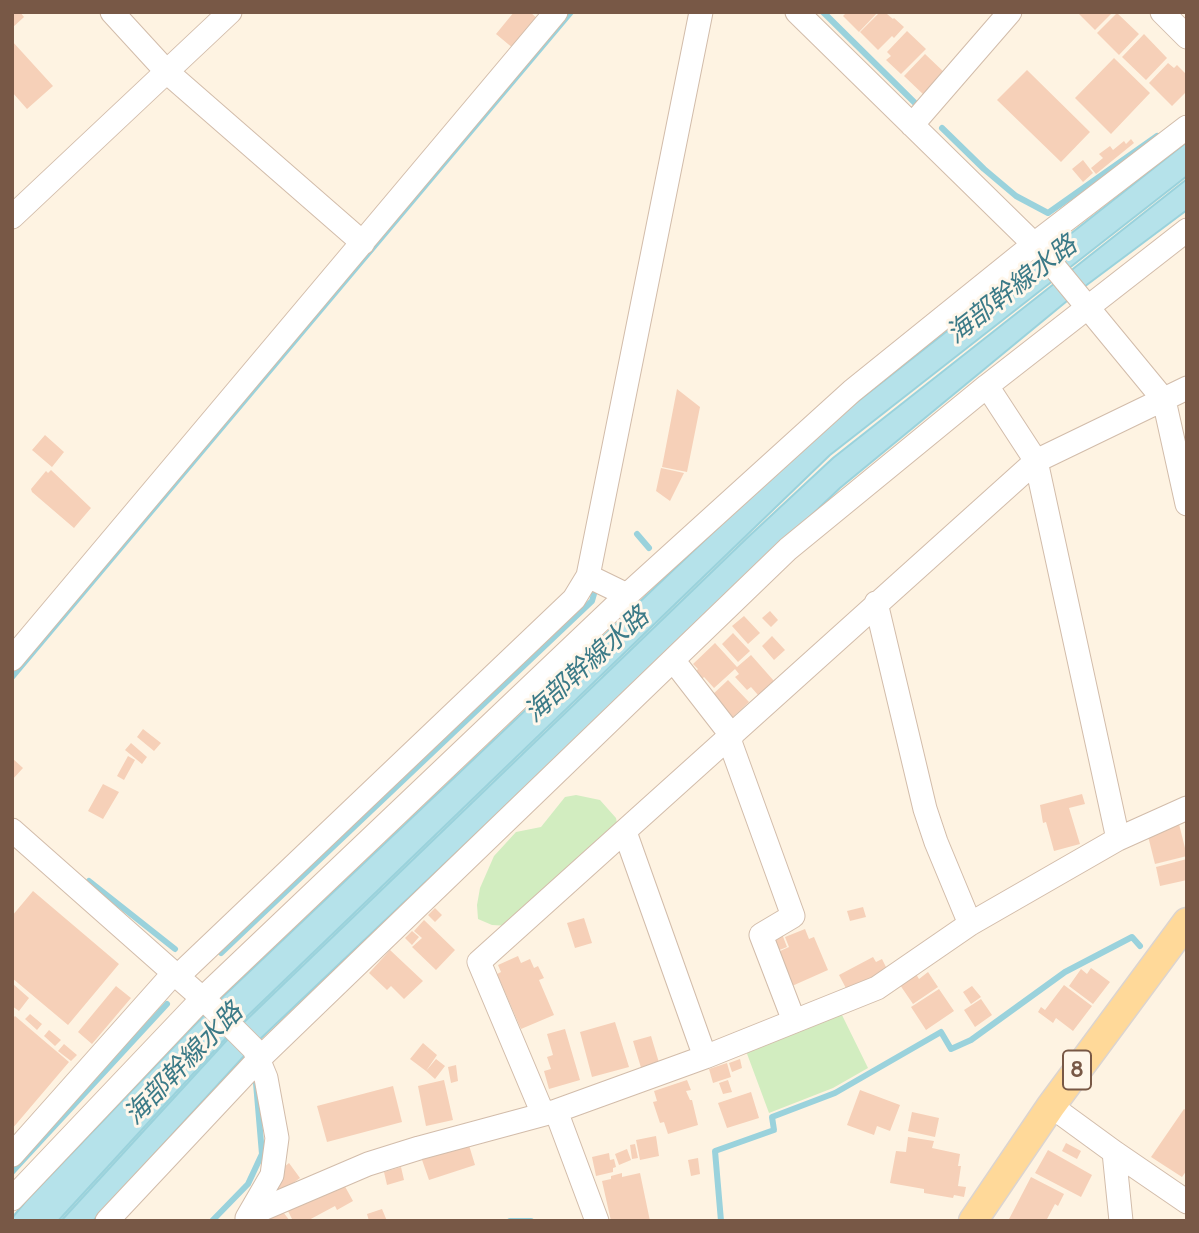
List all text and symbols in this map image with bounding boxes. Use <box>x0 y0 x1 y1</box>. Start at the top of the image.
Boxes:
water label: 海部幹線水路 <box>941 230 1083 350</box>
water label: 海部幹線水路 <box>519 601 655 729</box>
water label: 海部幹線水路 <box>119 997 249 1131</box>
road number: 8 <box>1063 1050 1091 1090</box>

